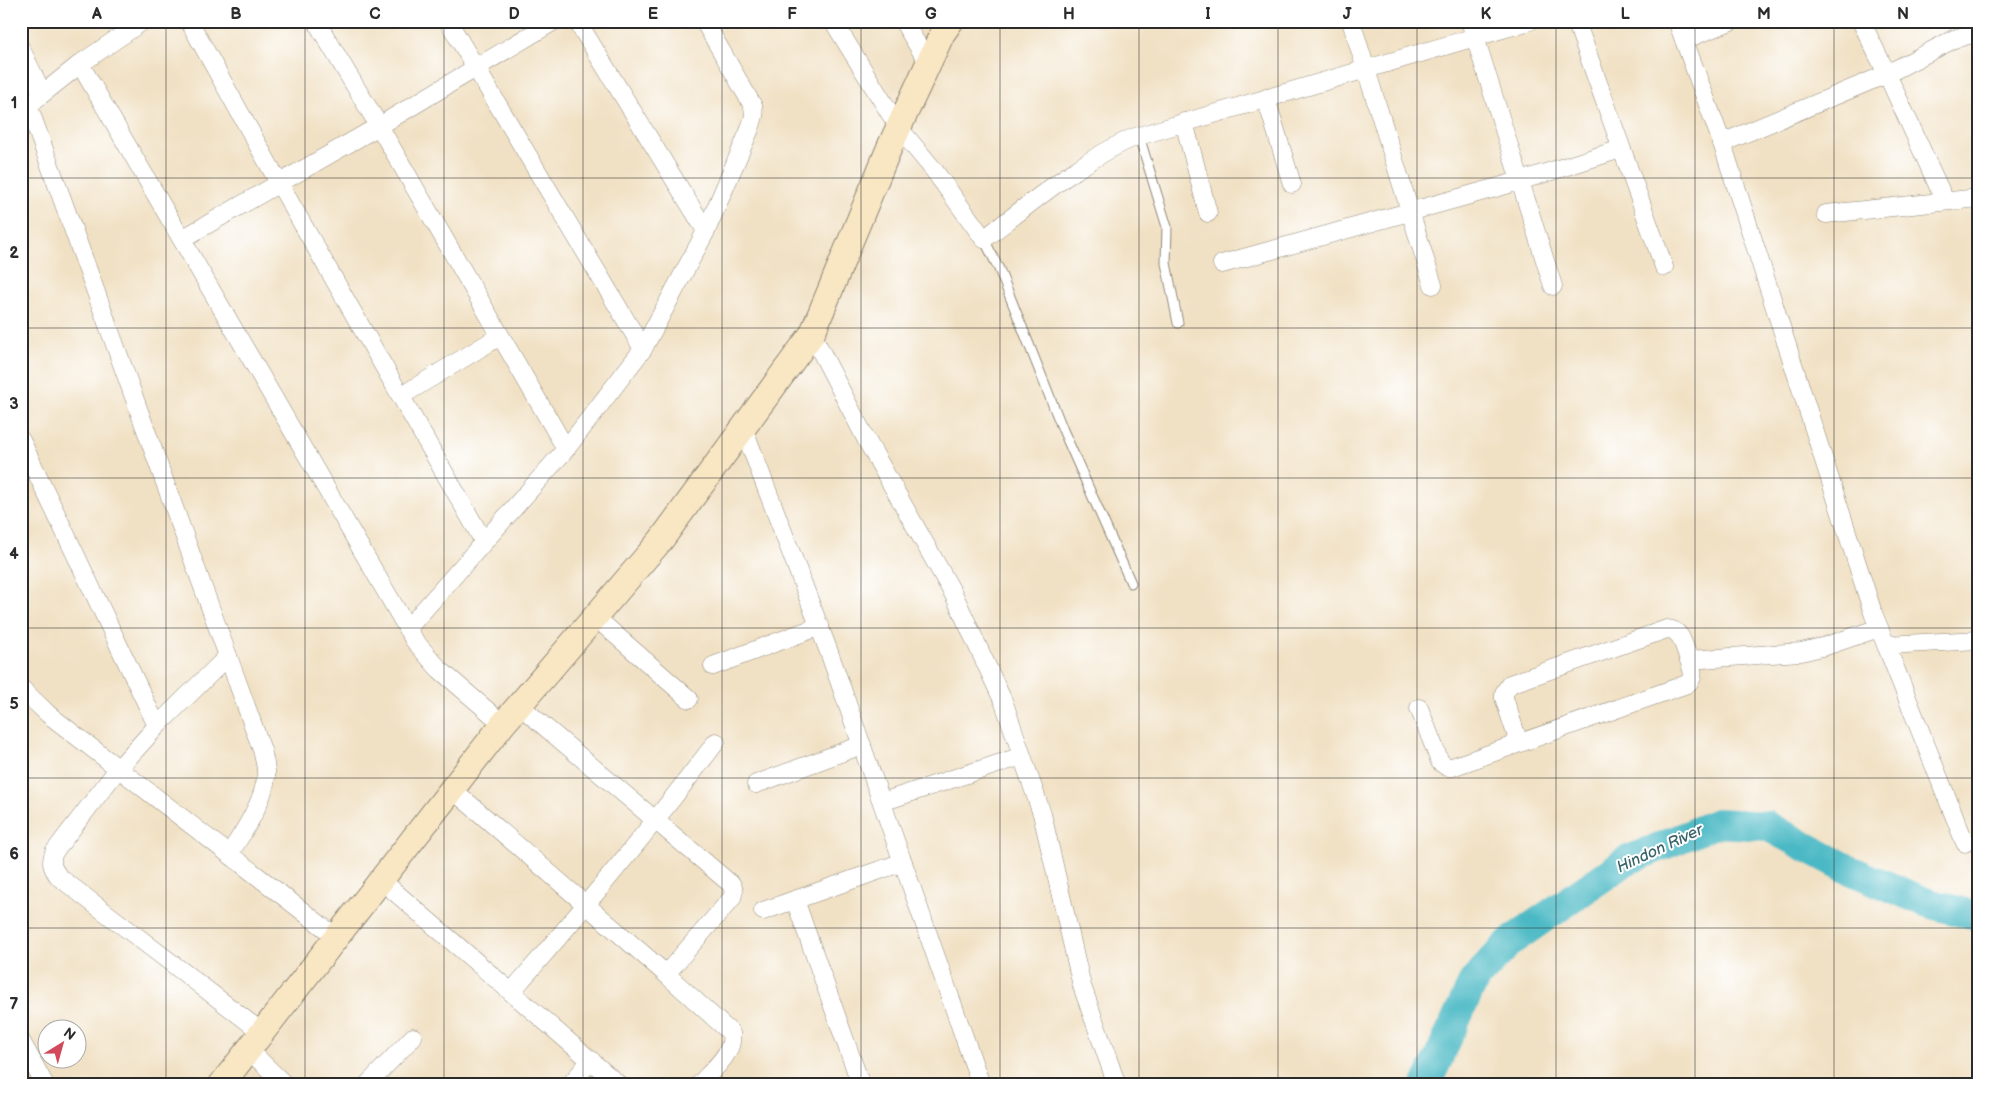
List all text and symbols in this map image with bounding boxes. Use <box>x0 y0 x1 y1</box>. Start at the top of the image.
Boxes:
text: A <box>91 5 102 24</box>
text: B <box>230 5 242 24</box>
text: C <box>369 5 381 24</box>
text: D <box>508 5 520 24</box>
text: E <box>648 5 658 24</box>
text: F <box>787 5 797 24</box>
text: G <box>925 5 937 24</box>
text: H <box>1063 5 1075 24</box>
text: I <box>1205 5 1211 24</box>
text: J <box>1343 5 1352 24</box>
text: K <box>1481 5 1492 24</box>
text: L <box>1620 5 1630 24</box>
text: M <box>1757 5 1771 24</box>
text: N <box>1897 5 1909 24</box>
text: 1 <box>11 94 17 113</box>
text: 2 <box>9 244 19 263</box>
text: 3 <box>9 395 19 414</box>
text: 4 <box>9 545 19 564</box>
text: 5 <box>9 695 19 714</box>
water label: Hindon River <box>1614 820 1707 877</box>
text: 6 <box>9 845 19 864</box>
text: 7 <box>10 995 19 1014</box>
north arrow <box>38 1018 88 1068</box>
text: N <box>60 1024 79 1044</box>

